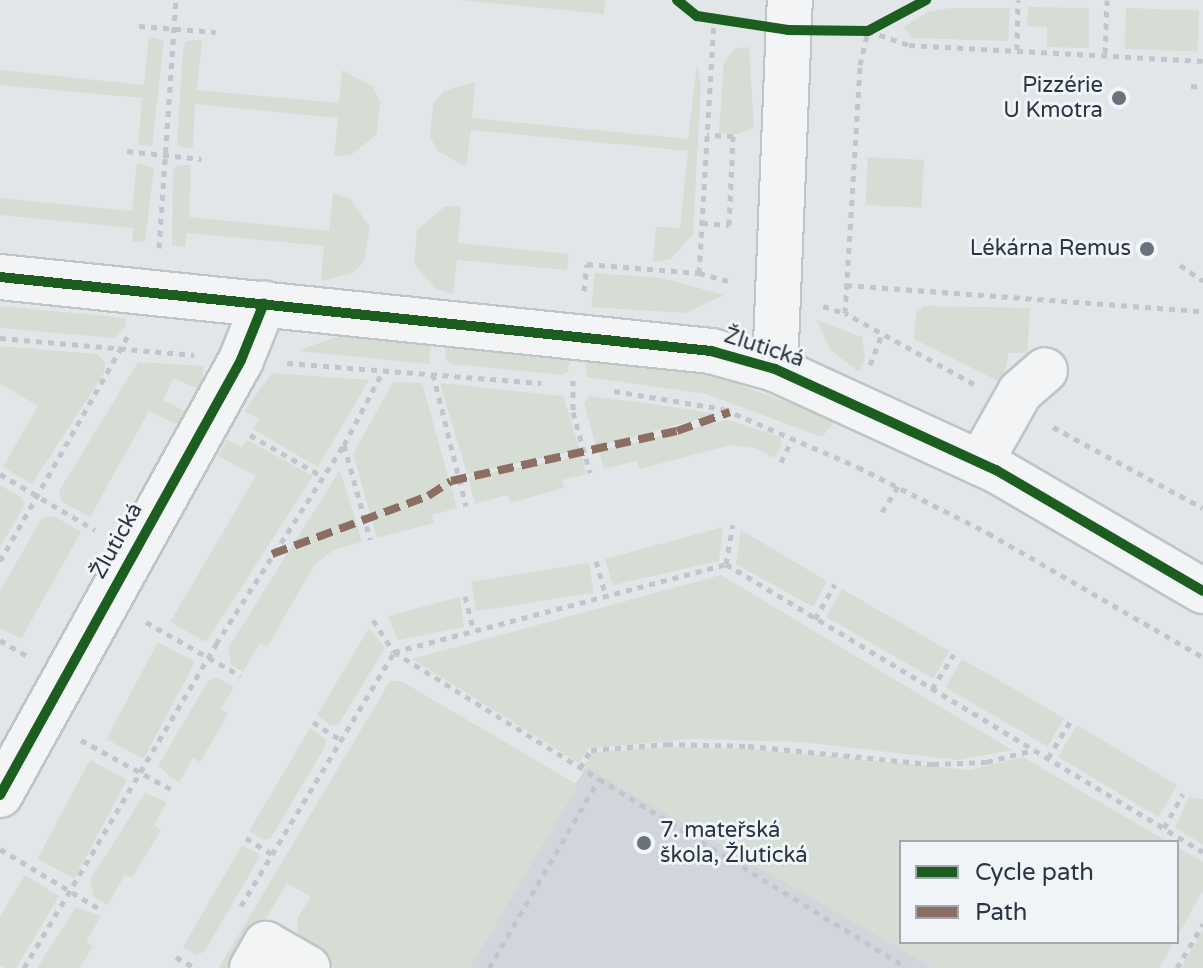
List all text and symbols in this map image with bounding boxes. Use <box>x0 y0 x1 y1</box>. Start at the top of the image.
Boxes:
place label: Pizzérie U Kmotra <box>1003 72 1103 124</box>
marker: Pizzérie U Kmotra <box>1110 89 1128 107</box>
place label: Lékárna Remus <box>970 236 1131 262</box>
marker: Lékárna Remus <box>1138 240 1156 258</box>
street label: Žlutická <box>721 323 807 373</box>
street label: Žlutická <box>85 498 149 584</box>
place label: 7. mateřská škola, Žlutická <box>660 817 808 868</box>
marker: 7. mateřská škola, Žlutická <box>635 834 653 852</box>
legend <box>899 840 1179 944</box>
text: Cycle path <box>975 858 1094 887</box>
text: Path <box>975 898 1028 927</box>

